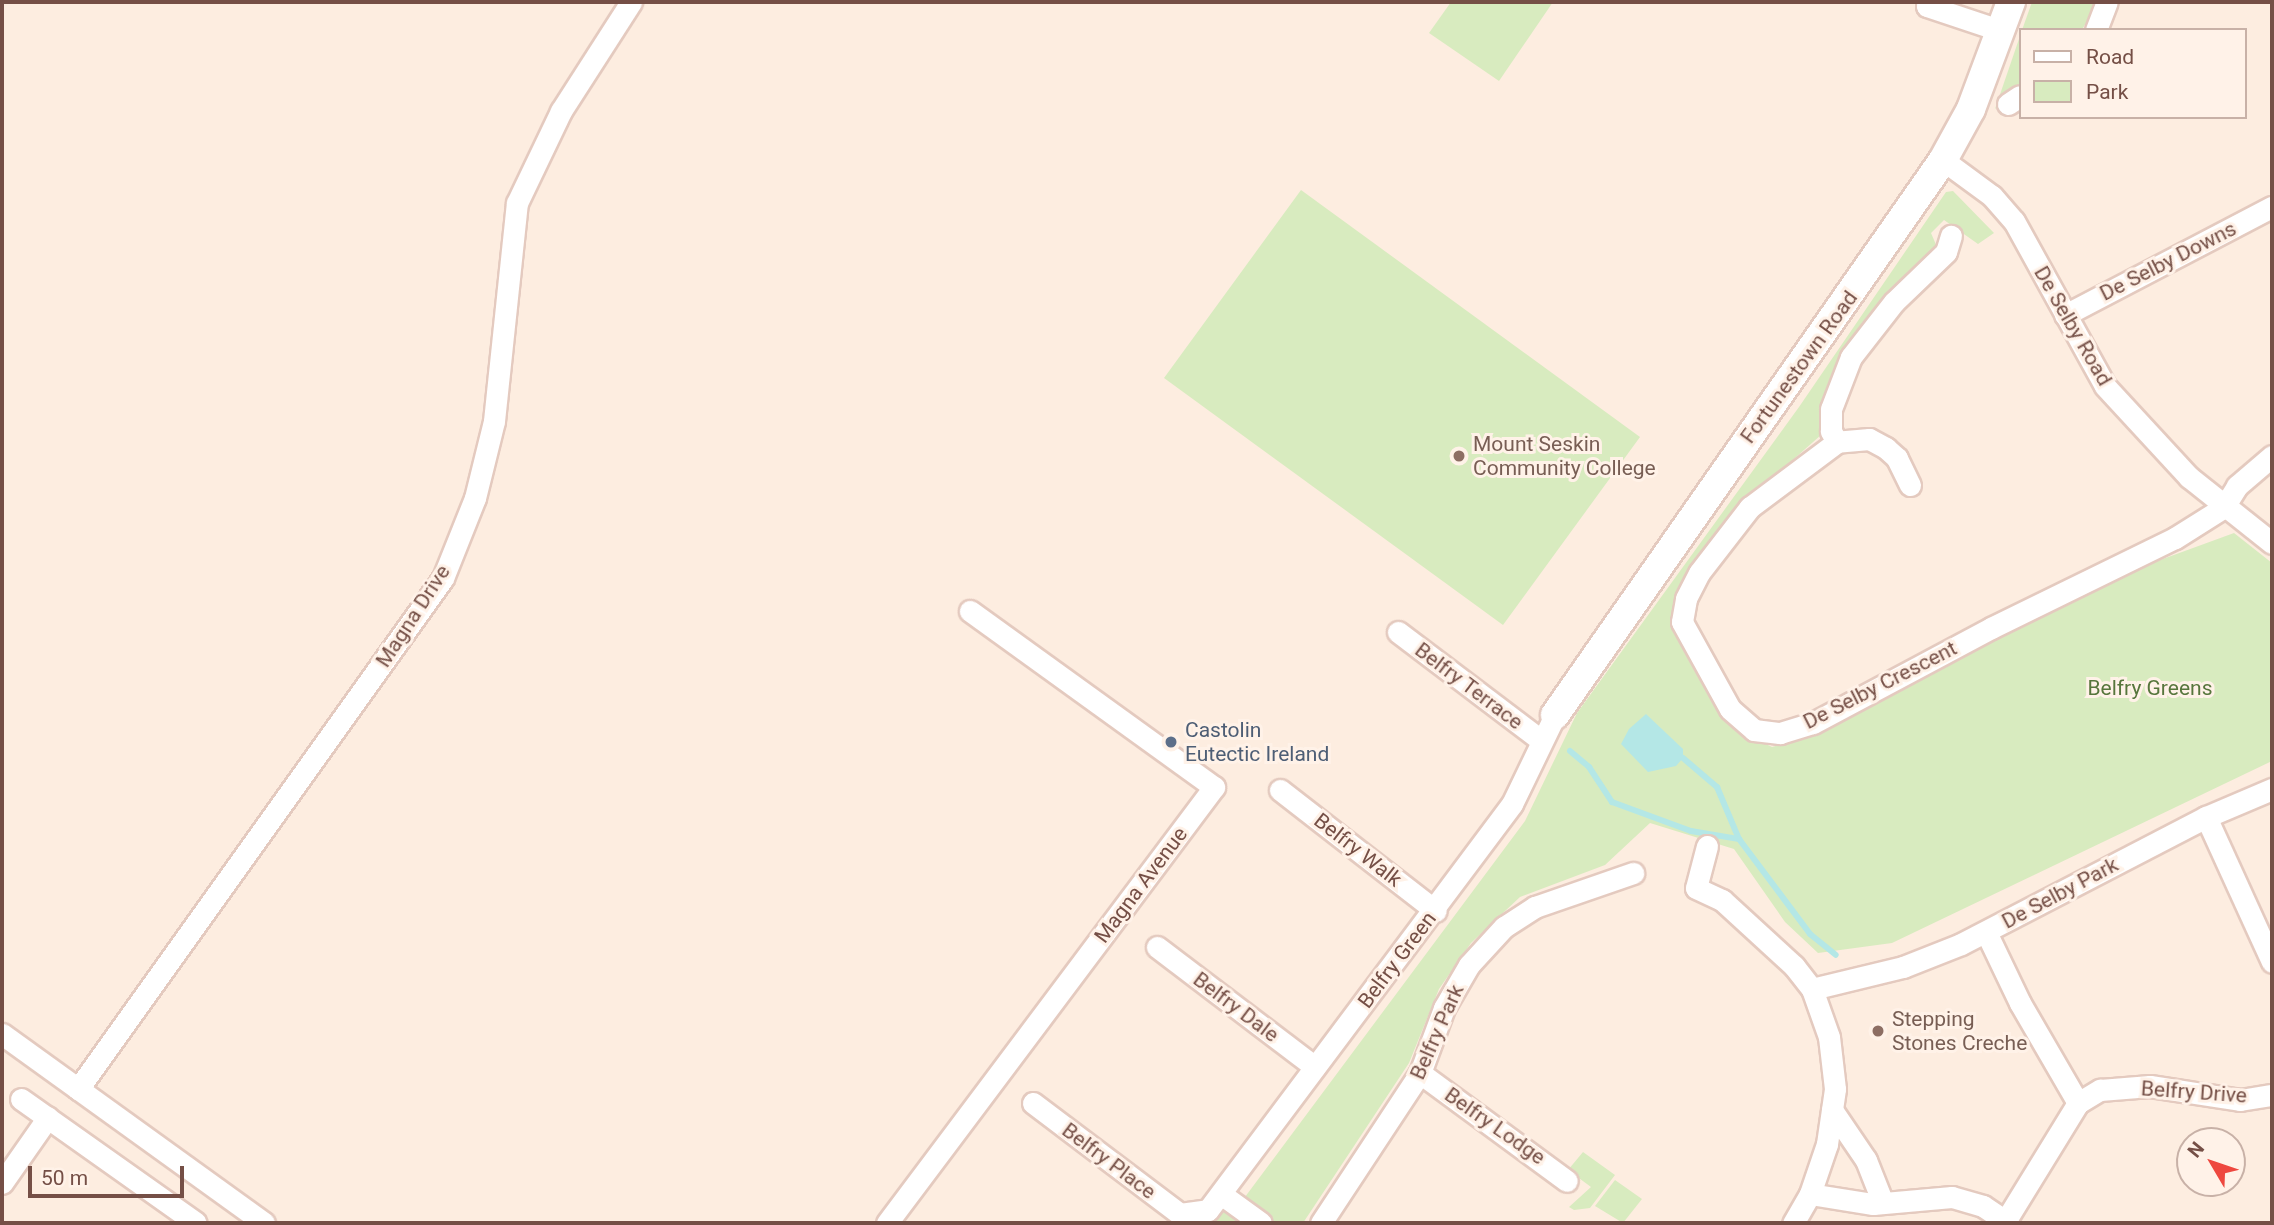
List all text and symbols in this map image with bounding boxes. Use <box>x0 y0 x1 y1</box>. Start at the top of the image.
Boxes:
legend <box>2018 28 2246 119</box>
text: Road <box>2086 45 2134 69</box>
text: Park <box>2086 80 2128 104</box>
street label: De Selby Downs <box>2096 216 2240 306</box>
street label: De Selby Road <box>2029 262 2117 390</box>
street label: Fortunestown Road <box>1735 286 1863 448</box>
place label: Mount Seskin Community College <box>1473 431 1656 481</box>
marker: Mount Seskin Community College <box>1451 448 1467 464</box>
street label: Magna Drive <box>371 560 455 672</box>
street label: De Selby Crescent <box>1799 635 1961 735</box>
street label: Belfry Terrace <box>1410 637 1528 735</box>
park label: Belfry Greens <box>2087 675 2213 701</box>
place label: Castolin Eutectic Ireland <box>1185 717 1329 767</box>
marker: Castolin Eutectic Ireland <box>1163 734 1179 750</box>
street label: Belfry Walk <box>1309 808 1407 892</box>
street label: Magna Avenue <box>1089 822 1193 948</box>
street label: De Selby Park <box>1998 852 2122 934</box>
street label: Belfry Green <box>1353 907 1441 1013</box>
street label: Belfry Dale <box>1188 967 1284 1047</box>
street label: Belfry Park <box>1405 981 1469 1083</box>
place label: Stepping Stones Creche <box>1892 1006 2027 1056</box>
marker: Stepping Stones Creche <box>1870 1023 1886 1039</box>
street label: Belfry Drive <box>2140 1076 2248 1108</box>
street label: Belfry Lodge <box>1440 1082 1550 1170</box>
street label: Belfry Place <box>1057 1118 1161 1204</box>
north arrow <box>2176 1127 2246 1197</box>
text: N <box>2183 1137 2209 1162</box>
scale bar <box>32 1152 187 1196</box>
text: 50 m <box>41 1166 88 1190</box>

